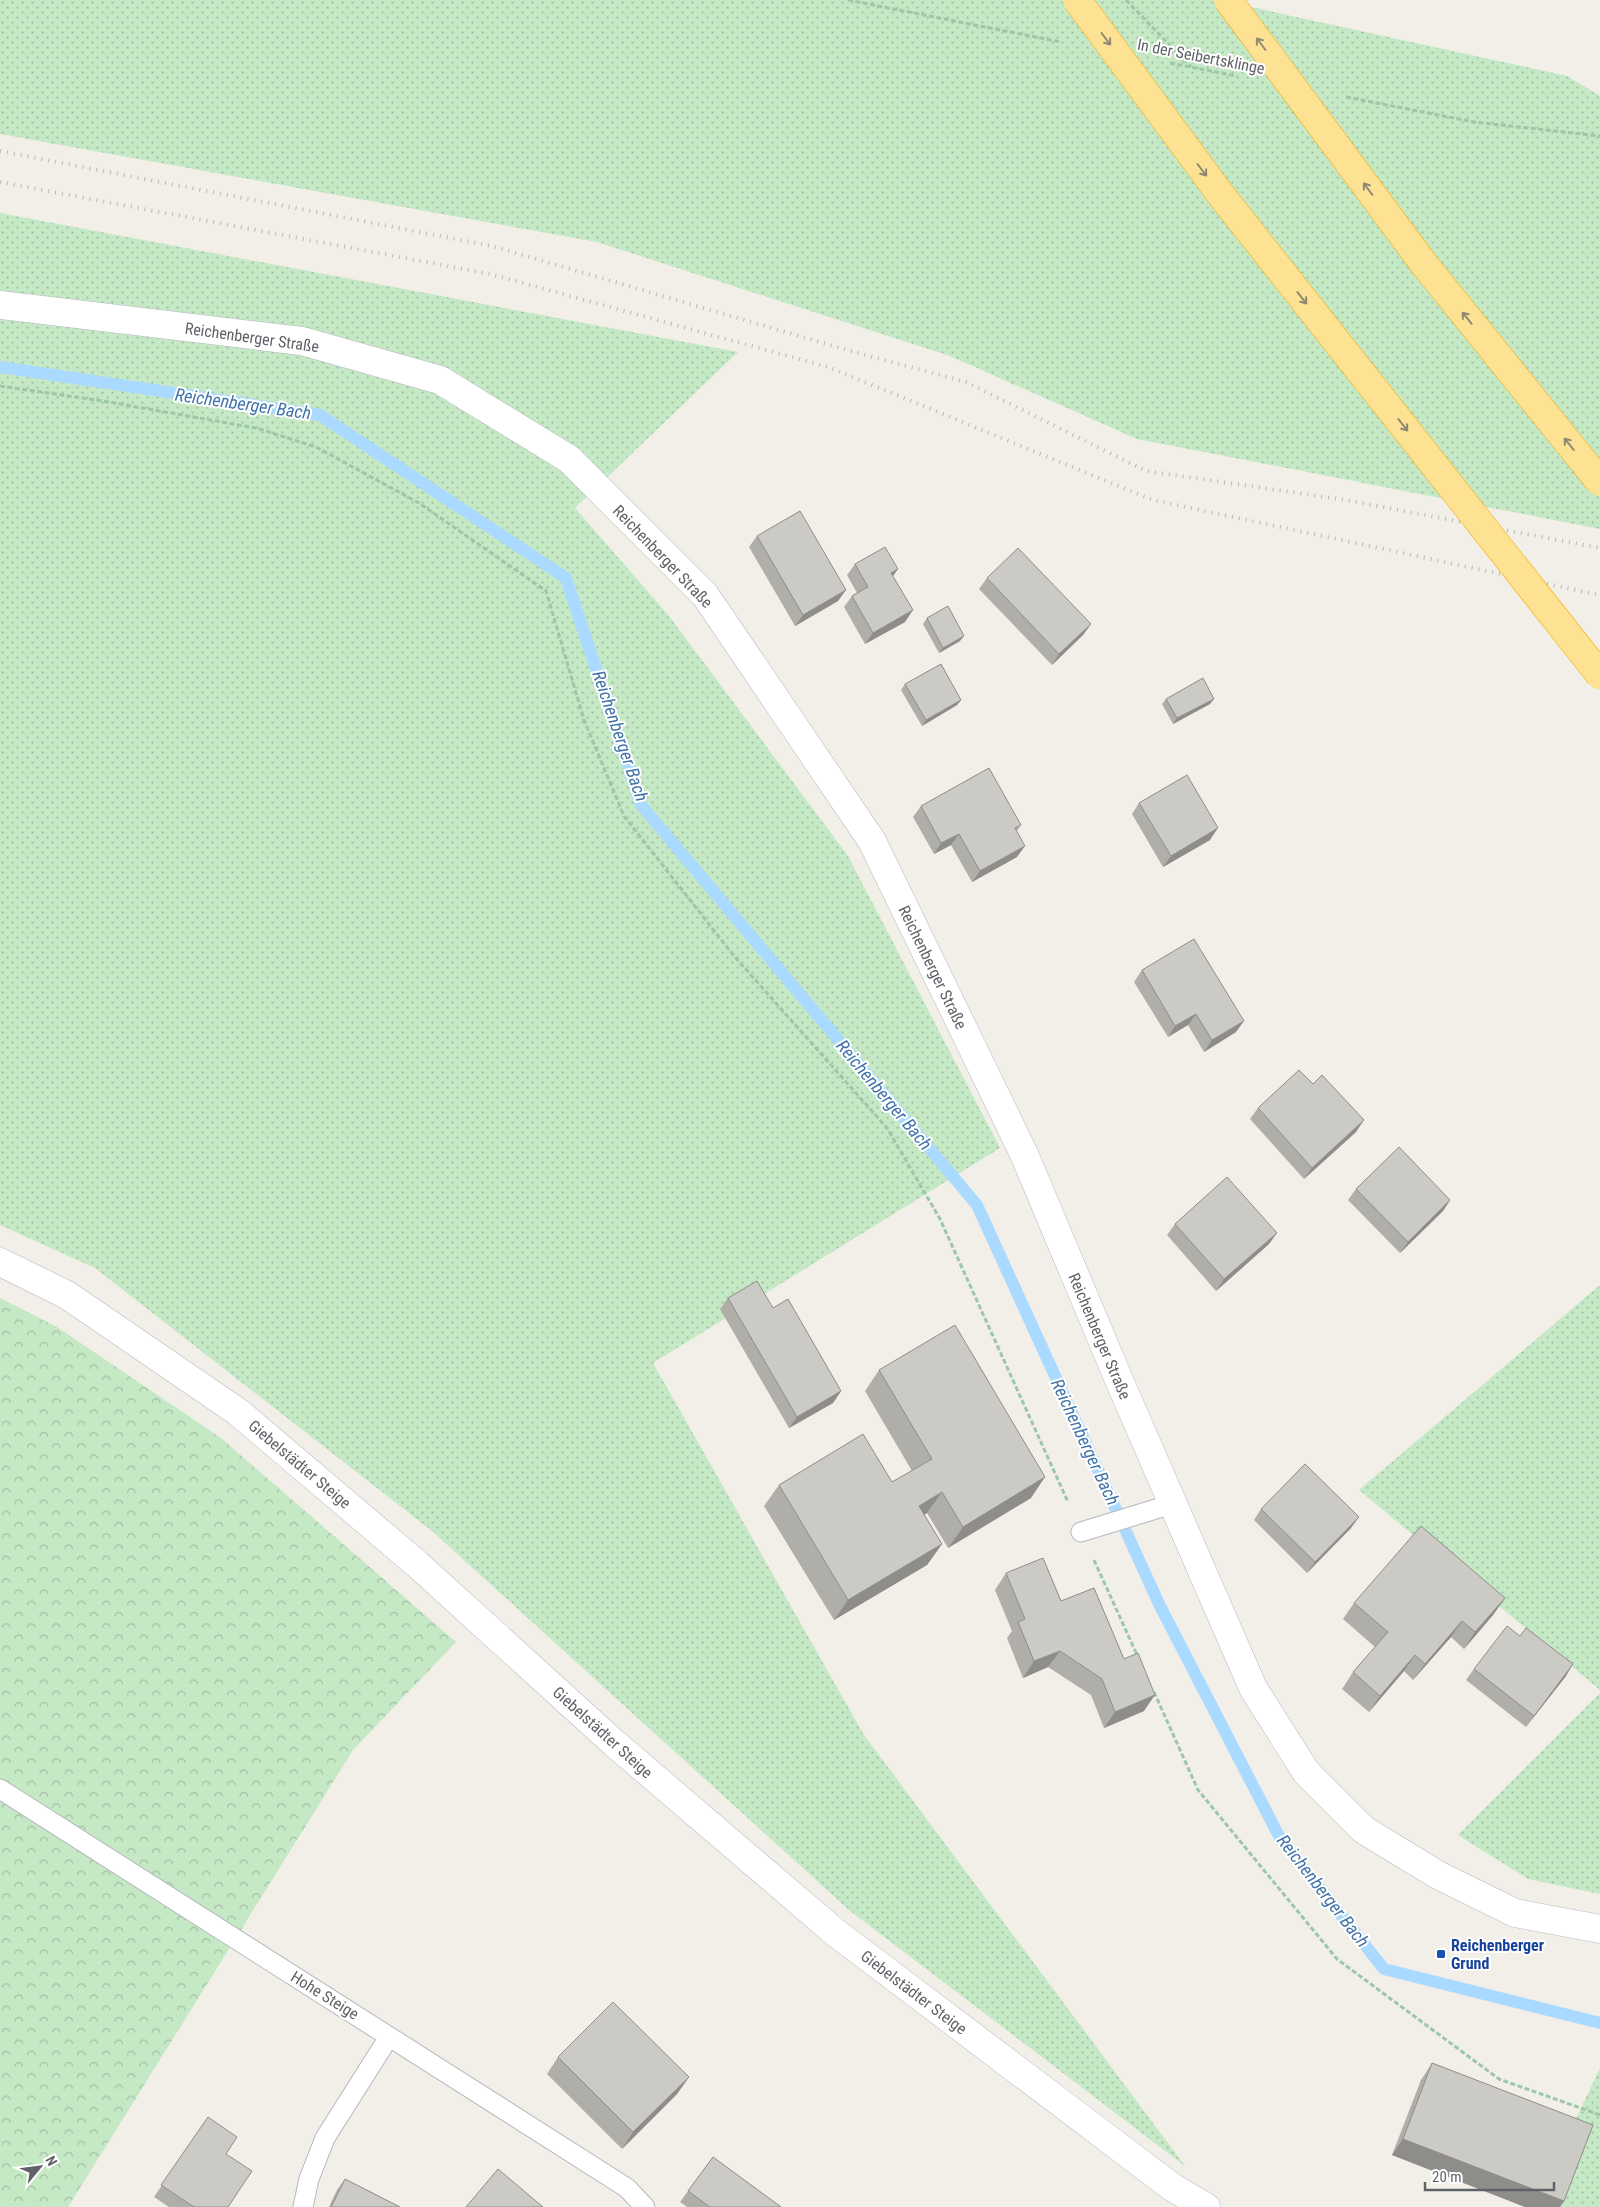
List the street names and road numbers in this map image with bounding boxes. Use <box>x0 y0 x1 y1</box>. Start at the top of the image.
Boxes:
street label: In der Seibertsklinge <box>1136 35 1266 78</box>
street label: Reichenberger Straße <box>184 319 320 356</box>
street label: Reichenberger Straße <box>609 501 716 612</box>
street label: Reichenberger Straße <box>894 902 971 1032</box>
street label: Reichenberger Straße <box>1064 1270 1135 1402</box>
street label: Giebelstädter Steige <box>245 1416 355 1513</box>
street label: Giebelstädter Steige <box>549 1683 656 1782</box>
street label: Giebelstädter Steige <box>857 1946 970 2038</box>
street label: Hohe Steige <box>287 1967 362 2024</box>

